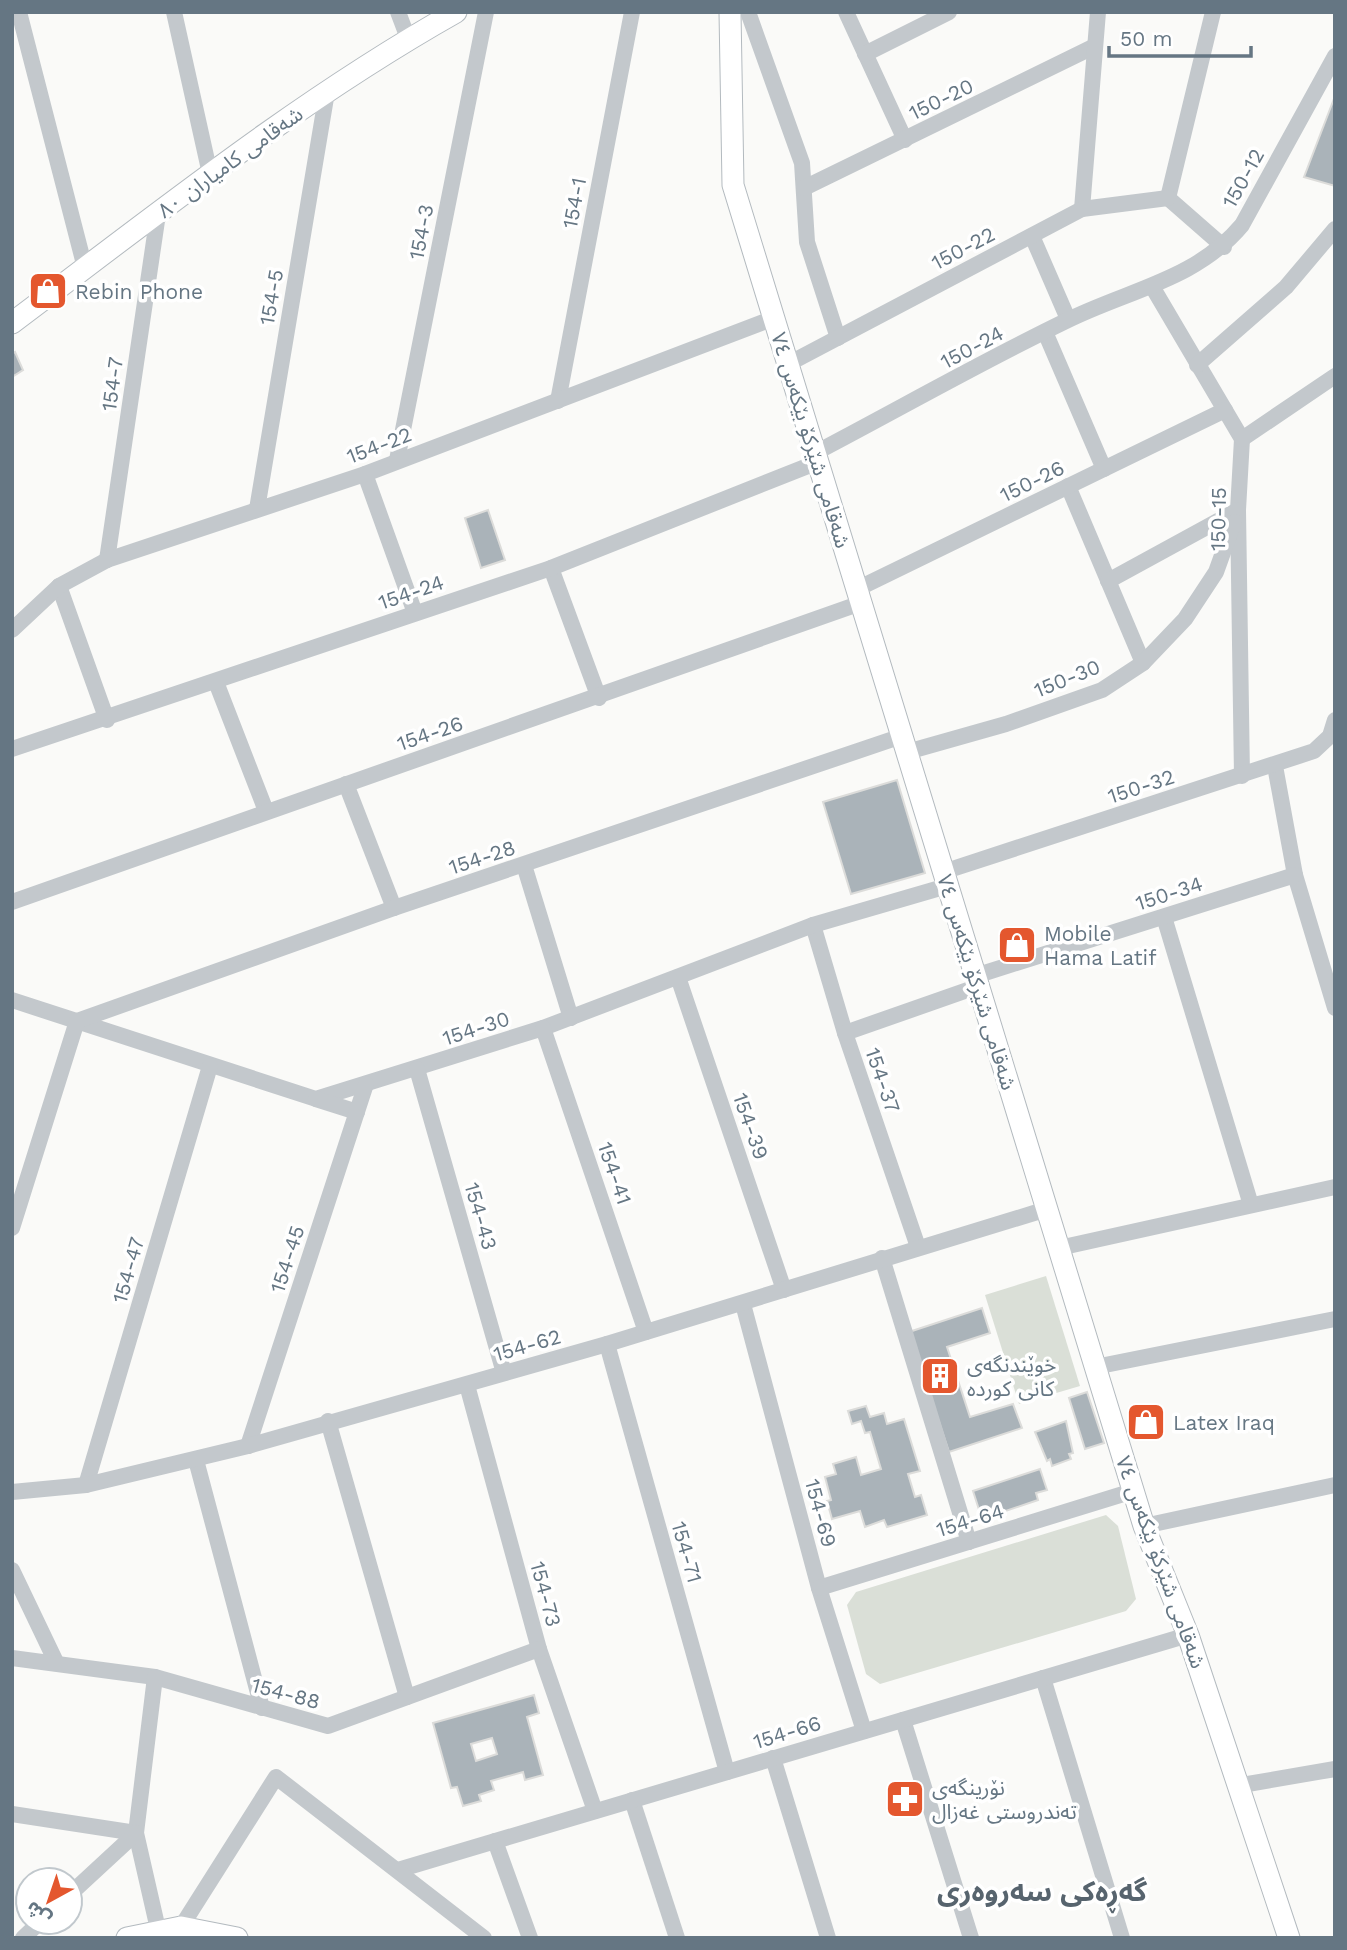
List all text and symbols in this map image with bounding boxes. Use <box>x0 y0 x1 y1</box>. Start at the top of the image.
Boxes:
scale bar <box>1109 14 1251 58</box>
text: 50 m <box>1120 26 1172 51</box>
street label: 150-20 <box>905 73 977 125</box>
street label: شەقامی کامیاران ٨٠ <box>153 101 307 223</box>
street label: 150-12 <box>1217 144 1269 212</box>
street label: 154-1 <box>557 175 591 231</box>
street label: 154-3 <box>403 202 439 262</box>
street label: 150-22 <box>927 221 999 275</box>
street label: 154-5 <box>254 267 288 327</box>
shop icon: Rebin Phone <box>27 270 69 312</box>
place label: Rebin Phone <box>75 279 203 304</box>
street label: 150-24 <box>936 320 1008 374</box>
street label: شەقامی شێرکۆ بێکەس ٧٤ <box>766 329 856 551</box>
street label: 154-7 <box>96 355 128 413</box>
street label: 154-22 <box>343 421 415 469</box>
street label: 150-26 <box>996 455 1068 507</box>
street label: 150-15 <box>1205 487 1231 551</box>
street label: 154-24 <box>375 569 447 615</box>
street label: 150-30 <box>1030 653 1104 703</box>
street label: 154-26 <box>394 710 466 756</box>
street label: 150-32 <box>1105 764 1177 808</box>
street label: 154-28 <box>446 835 518 879</box>
street label: 150-34 <box>1132 870 1206 916</box>
street label: شەقامی شێرکۆ بێکەس ٧٤ <box>932 871 1022 1093</box>
place label: Mobile Hama Latif <box>1044 921 1156 970</box>
shop icon: Mobile Hama Latif <box>996 924 1038 966</box>
street label: 154-30 <box>439 1005 513 1051</box>
street label: 154-37 <box>860 1044 906 1116</box>
street label: 154-39 <box>728 1089 774 1163</box>
street label: 154-41 <box>593 1138 637 1208</box>
street label: 154-43 <box>459 1179 503 1253</box>
street label: 154-45 <box>264 1222 310 1296</box>
street label: 154-47 <box>107 1234 149 1306</box>
street label: 154-62 <box>490 1323 564 1367</box>
place label: خوێندنگەی کانی کوردە <box>967 1352 1056 1401</box>
building icon: خوێندنگەی کانی کوردە <box>919 1355 961 1397</box>
shop icon: Latex Iraq <box>1125 1401 1167 1443</box>
place label: Latex Iraq <box>1173 1410 1275 1435</box>
street label: شەقامی شێرکۆ بێکەس ٧٤ <box>1111 1452 1211 1672</box>
street label: 154-69 <box>800 1476 842 1550</box>
street label: 154-64 <box>933 1498 1007 1542</box>
street label: 154-71 <box>666 1518 708 1586</box>
street label: 154-73 <box>525 1559 567 1629</box>
street label: 154-88 <box>249 1672 323 1714</box>
street label: 154-66 <box>750 1710 824 1754</box>
place label: نۆرینگەی تەندروستی غەزال <box>932 1775 1077 1824</box>
pharmacy icon: نۆرینگەی تەندروستی غەزال <box>884 1778 926 1820</box>
north arrow <box>14 1866 84 1936</box>
district label: گەڕەکی سەروەری <box>937 1875 1147 1914</box>
text: ش <box>21 1896 56 1931</box>

